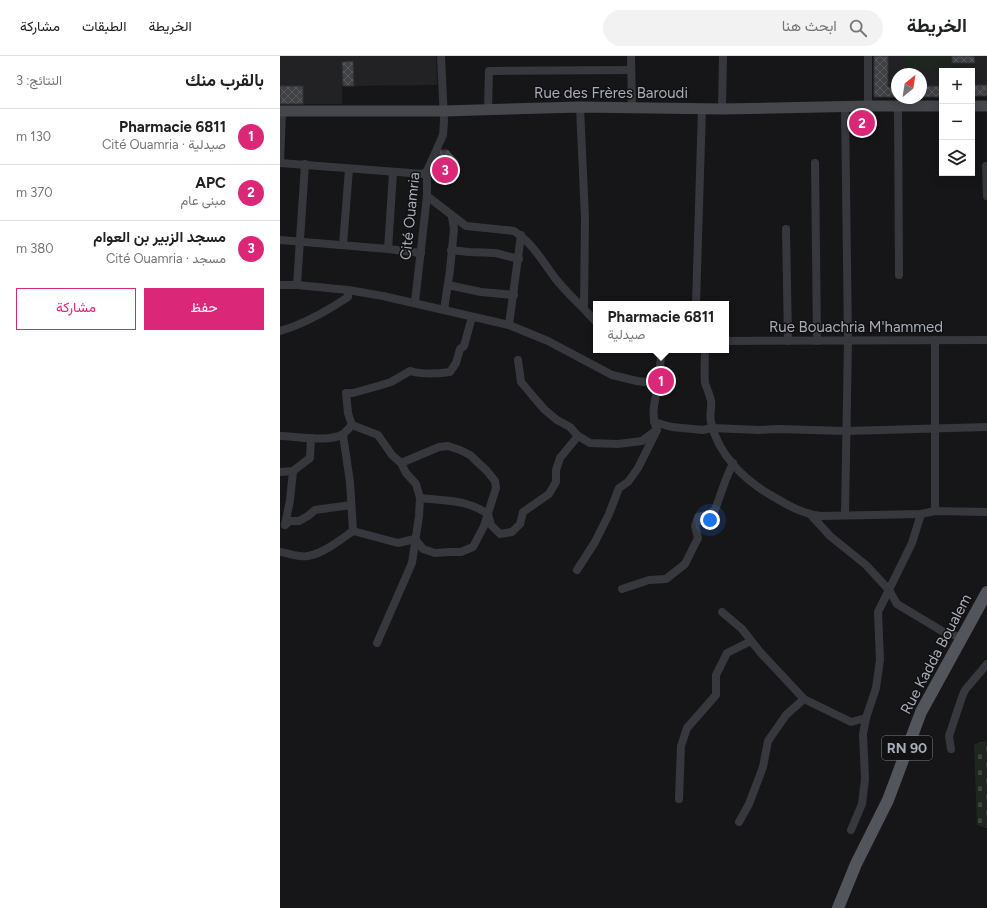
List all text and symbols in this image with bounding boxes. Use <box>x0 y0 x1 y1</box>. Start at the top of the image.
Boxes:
search box <box>603 10 883 46</box>
text: الخريطة <box>907 14 967 37</box>
text: ابحث هنا <box>782 17 837 35</box>
icon: search <box>847 17 869 39</box>
text: مشاركة <box>20 18 60 35</box>
text: الطبقات <box>82 18 126 35</box>
text: الخريطة <box>148 18 192 35</box>
north arrow <box>891 68 927 104</box>
map controls <box>939 68 975 176</box>
button: + <box>939 68 975 104</box>
text: بالقرب منك <box>185 70 264 90</box>
text: النتائج: 3 <box>16 73 62 88</box>
street label: Rue des Frères Baroudi <box>534 84 688 102</box>
button: − <box>939 104 975 140</box>
pin: 2 <box>849 108 875 138</box>
text: Pharmacie 6811 <box>119 118 226 136</box>
text: 130 m <box>16 129 51 144</box>
text: 1 <box>248 129 254 144</box>
text: صيدلية · Cité Ouamria <box>102 137 226 152</box>
button: layers <box>939 140 975 176</box>
pin: 3 <box>432 155 458 185</box>
street label: Cité Ouamria <box>396 171 424 261</box>
text: APC <box>195 174 226 192</box>
text: 370 m <box>16 185 53 200</box>
text: 2 <box>247 185 255 200</box>
text: مبنى عام <box>181 193 226 208</box>
text: مسجد الزبير بن العوام <box>93 228 226 246</box>
text: 380 m <box>16 241 54 256</box>
text: 3 <box>247 241 255 256</box>
text: مسجد · Cité Ouamria <box>106 251 226 266</box>
button: مشاركة <box>16 288 136 330</box>
button: حفظ <box>144 288 264 330</box>
popup <box>593 301 729 353</box>
text: Pharmacie 6811 <box>608 308 714 326</box>
street label: Rue Bouachria M'hammed <box>769 318 943 336</box>
text: صيدلية <box>608 327 645 342</box>
pin: 1 <box>648 366 674 396</box>
your location <box>700 510 720 530</box>
street label: Rue Kadda Boualem <box>897 591 975 717</box>
road number: RN 90 <box>882 736 932 760</box>

